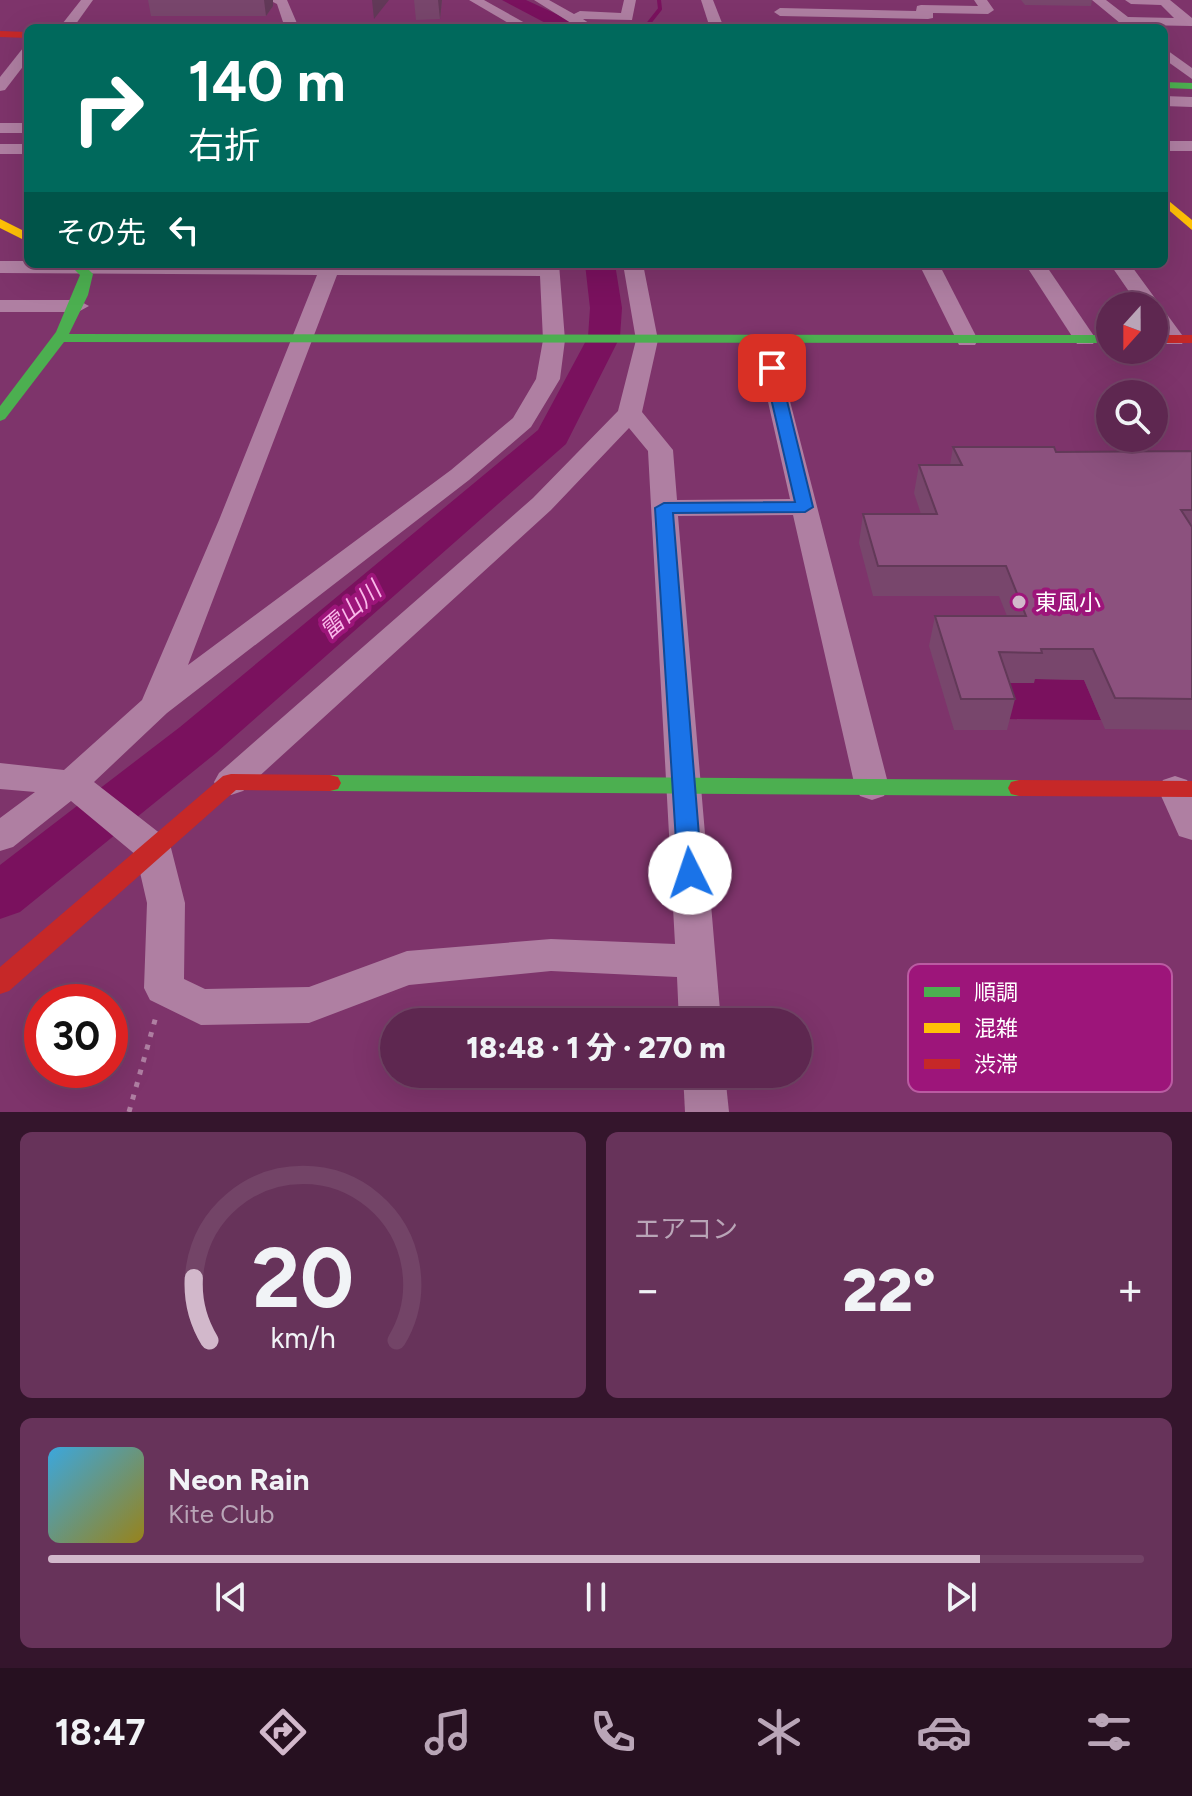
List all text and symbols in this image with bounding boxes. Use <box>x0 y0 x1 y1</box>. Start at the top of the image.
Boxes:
text: 140 m <box>188 48 346 115</box>
icon: right <box>56 56 160 160</box>
text: 右折 <box>188 124 260 167</box>
icon: left <box>162 208 206 252</box>
text: その先 <box>56 214 146 251</box>
north arrow <box>1096 292 1168 364</box>
map controls <box>1096 292 1168 452</box>
pin <box>738 334 806 402</box>
icon: arrive <box>750 346 794 390</box>
button: search <box>1096 380 1168 452</box>
water label: 雷山川 <box>313 573 389 645</box>
place label: 東風小 <box>1035 589 1101 616</box>
marker: 東風小 <box>1010 593 1028 611</box>
position arrow <box>648 831 732 915</box>
legend <box>908 964 1172 1092</box>
text: 順調 <box>974 979 1018 1006</box>
speed limit sign: 30 <box>24 984 128 1088</box>
text: 混雑 <box>974 1015 1018 1042</box>
text: 18:48 · 1 分 · 270 m <box>466 1029 726 1066</box>
text: 渋滞 <box>974 1051 1018 1078</box>
text: エアコン <box>634 1213 738 1245</box>
text: 20 <box>252 1228 354 1328</box>
text: 22° <box>842 1254 936 1326</box>
text: − <box>634 1263 661 1316</box>
text: + <box>1117 1263 1144 1316</box>
text: km/h <box>270 1321 336 1355</box>
text: Neon Rain <box>168 1461 310 1498</box>
text: Kite Club <box>168 1498 274 1530</box>
icon: previous <box>209 1575 253 1619</box>
icon: pause <box>574 1575 618 1619</box>
icon: next <box>939 1575 983 1619</box>
icon: directions <box>255 1704 311 1760</box>
icon: music <box>420 1704 476 1760</box>
icon: phone <box>585 1704 641 1760</box>
icon: climate <box>751 1704 807 1760</box>
icon: car <box>916 1704 972 1760</box>
icon: filters <box>1081 1704 1137 1760</box>
text: 18:47 <box>55 1711 146 1754</box>

